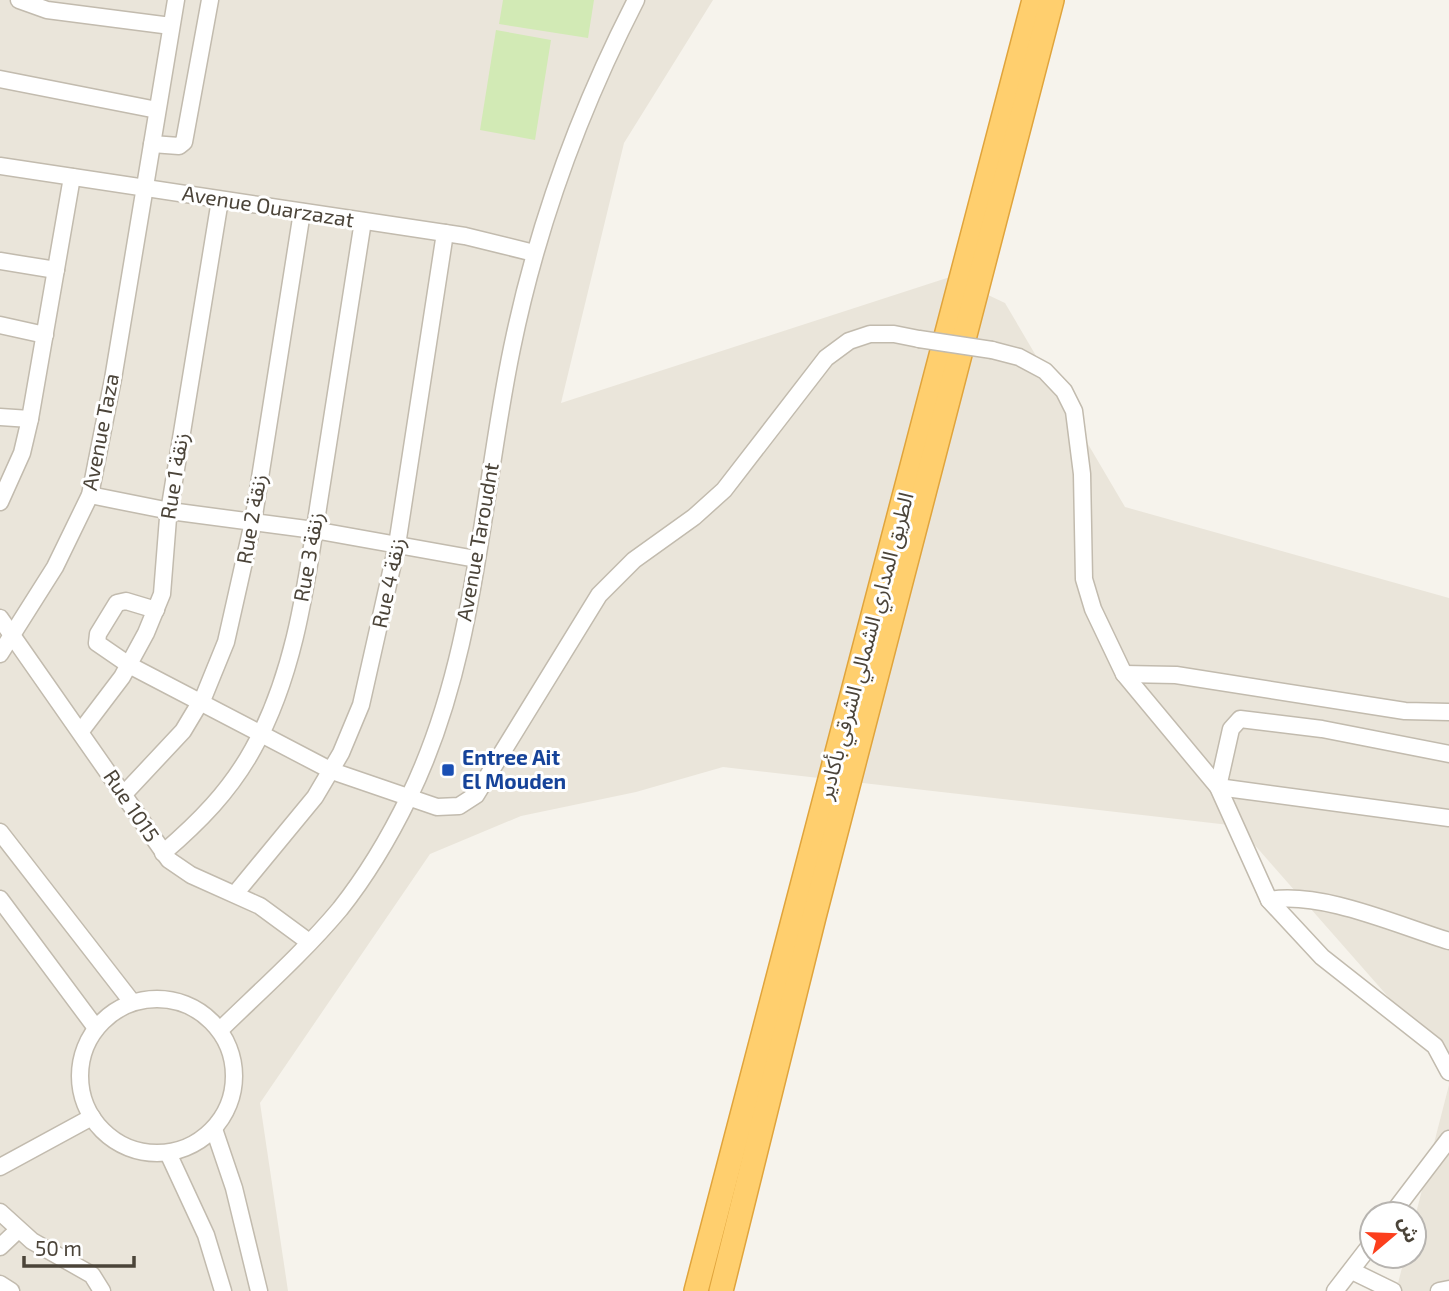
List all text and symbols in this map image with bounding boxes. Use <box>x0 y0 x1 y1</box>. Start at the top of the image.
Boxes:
street label: Avenue Ouarzazat <box>181 180 356 231</box>
street label: Avenue Taza <box>76 371 123 492</box>
street label: Rue 1 زنقة <box>154 431 194 521</box>
street label: Avenue Taroudnt <box>450 460 503 623</box>
street label: Rue 2 زنقة <box>230 472 272 566</box>
street label: الطريق المداري الشمالي الشرقي بأكادير <box>811 489 922 804</box>
street label: Rue 3 زنقة <box>287 510 329 604</box>
street label: Rue 4 زنقة <box>366 535 410 630</box>
place label: Entree Ait El Mouden <box>462 744 566 793</box>
marker: Entree Ait El Mouden <box>440 762 456 778</box>
street label: Rue 1015 <box>99 764 165 846</box>
north arrow <box>1358 1200 1428 1270</box>
text: ش <box>1394 1213 1425 1245</box>
scale bar <box>24 1224 135 1268</box>
text: 50 m <box>35 1235 82 1260</box>

